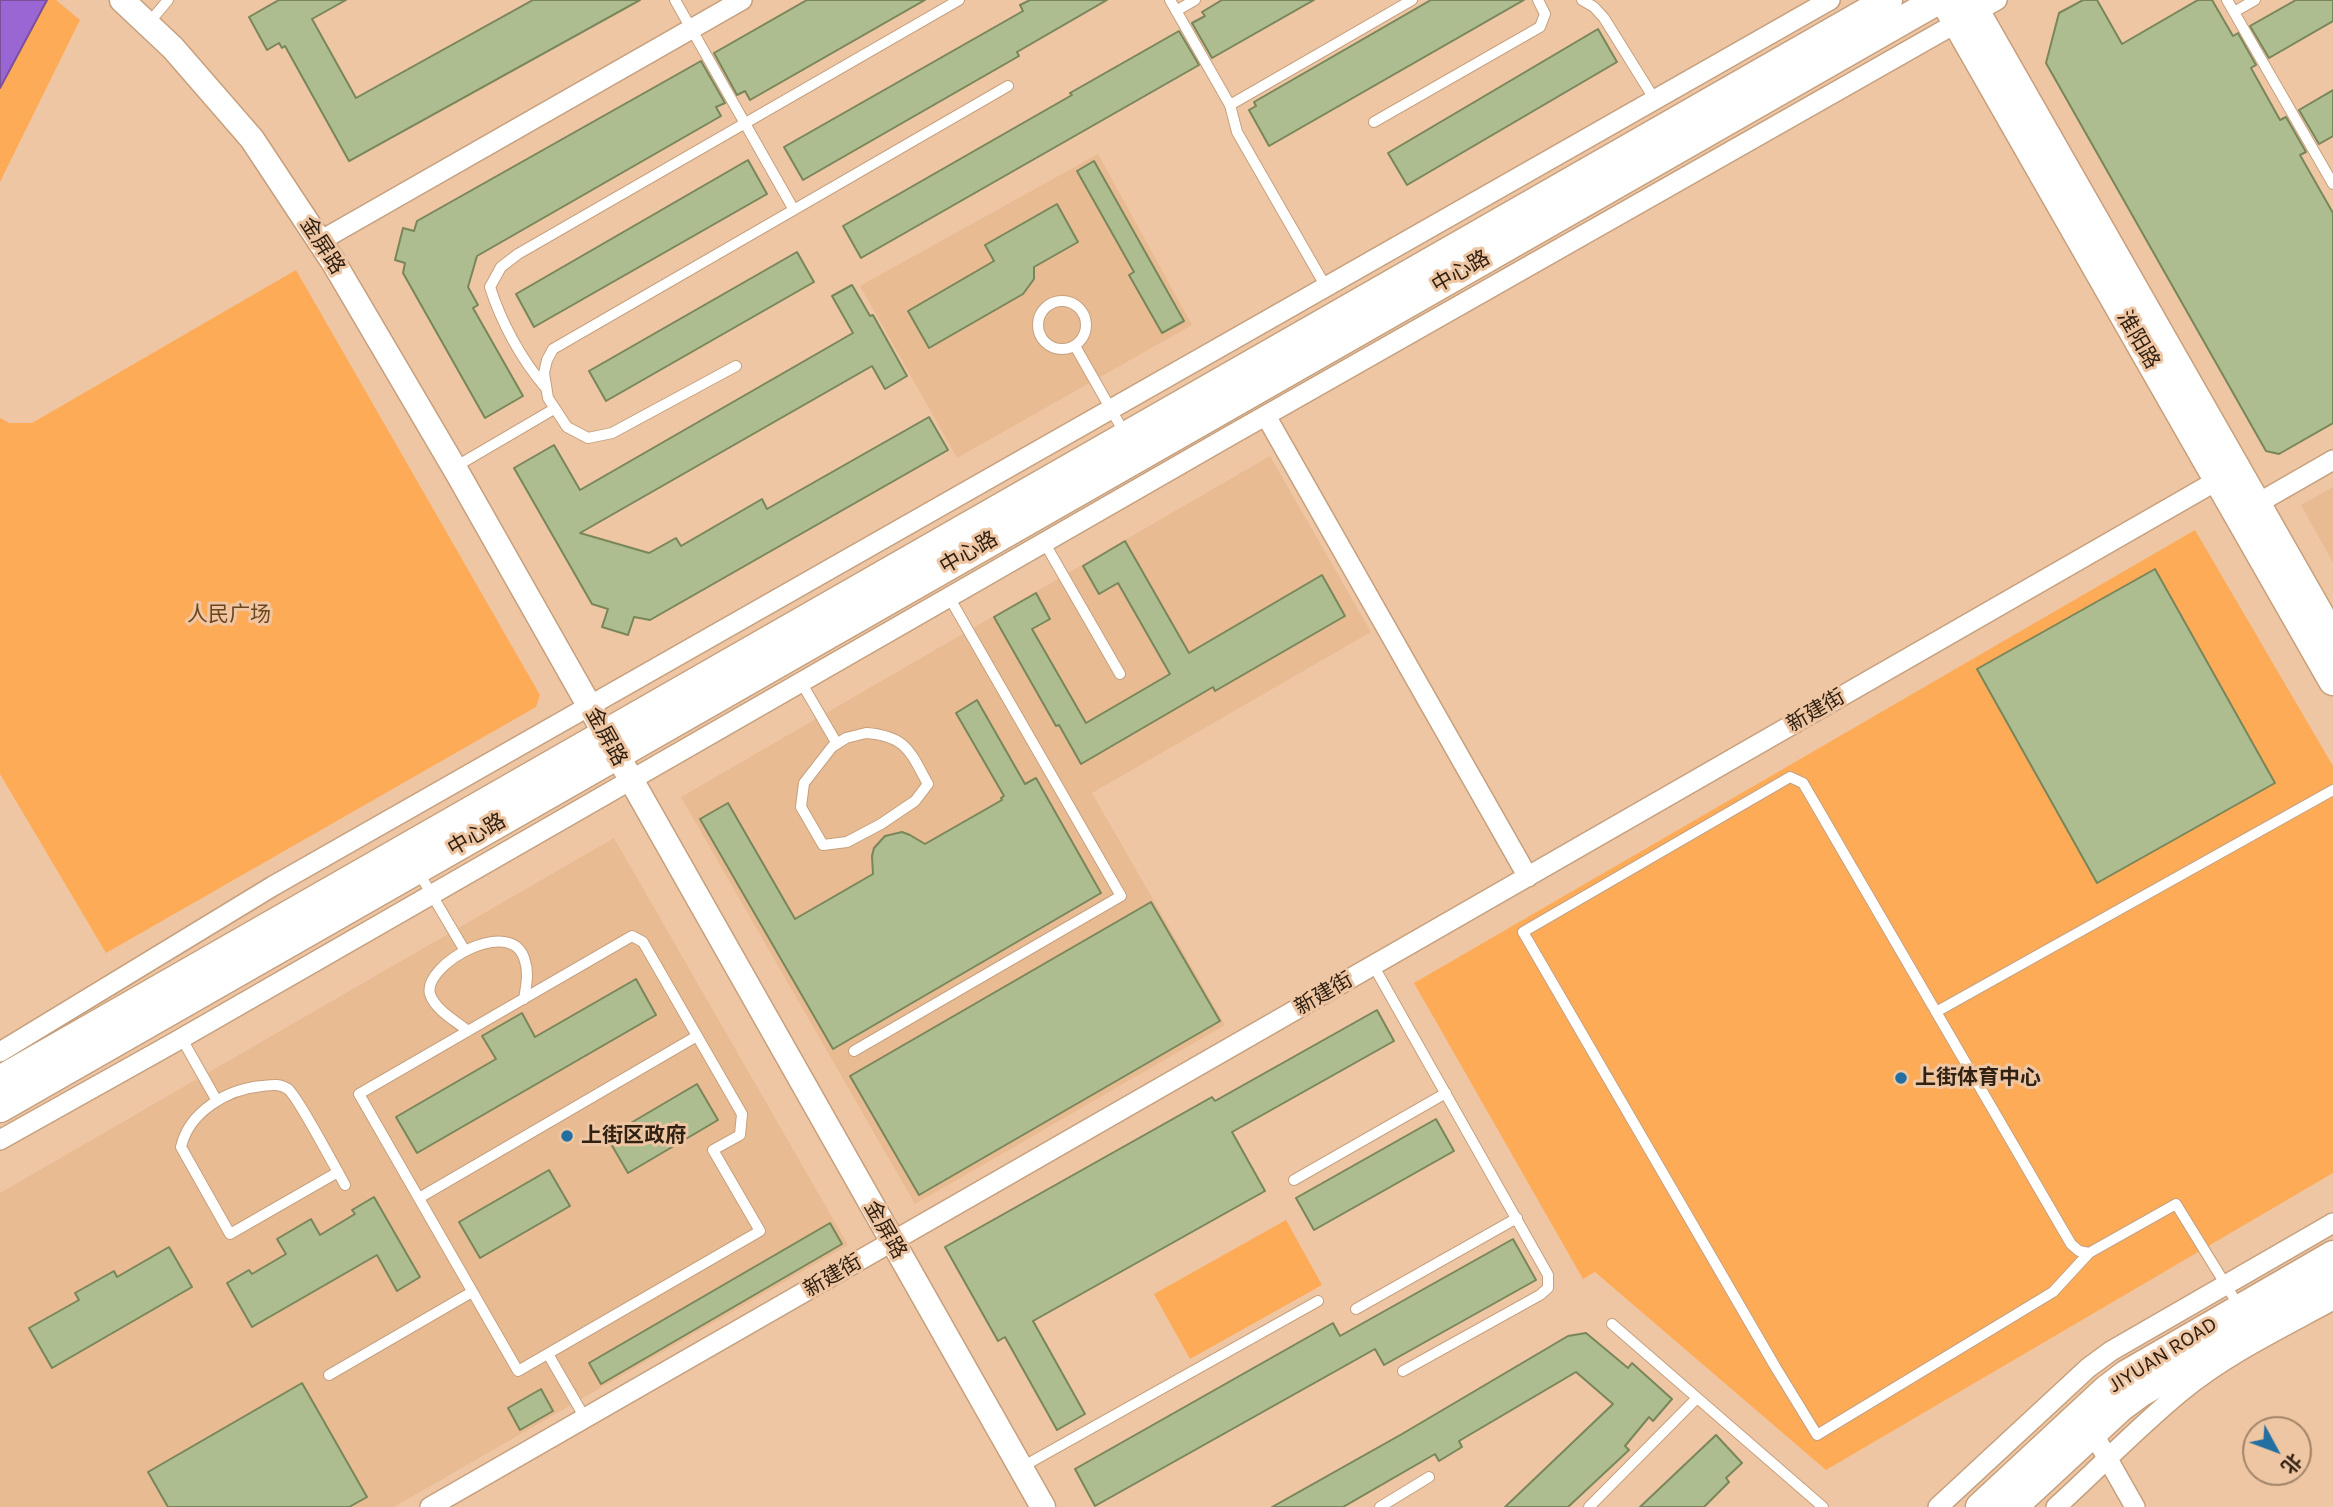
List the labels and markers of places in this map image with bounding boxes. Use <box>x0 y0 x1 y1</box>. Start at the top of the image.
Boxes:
place label: 上街体育中心 <box>1915 1065 2041 1091</box>
marker: 上街体育中心 <box>1893 1070 1909 1086</box>
place label: 上街区政府 <box>581 1123 686 1149</box>
marker: 上街区政府 <box>559 1128 575 1144</box>

